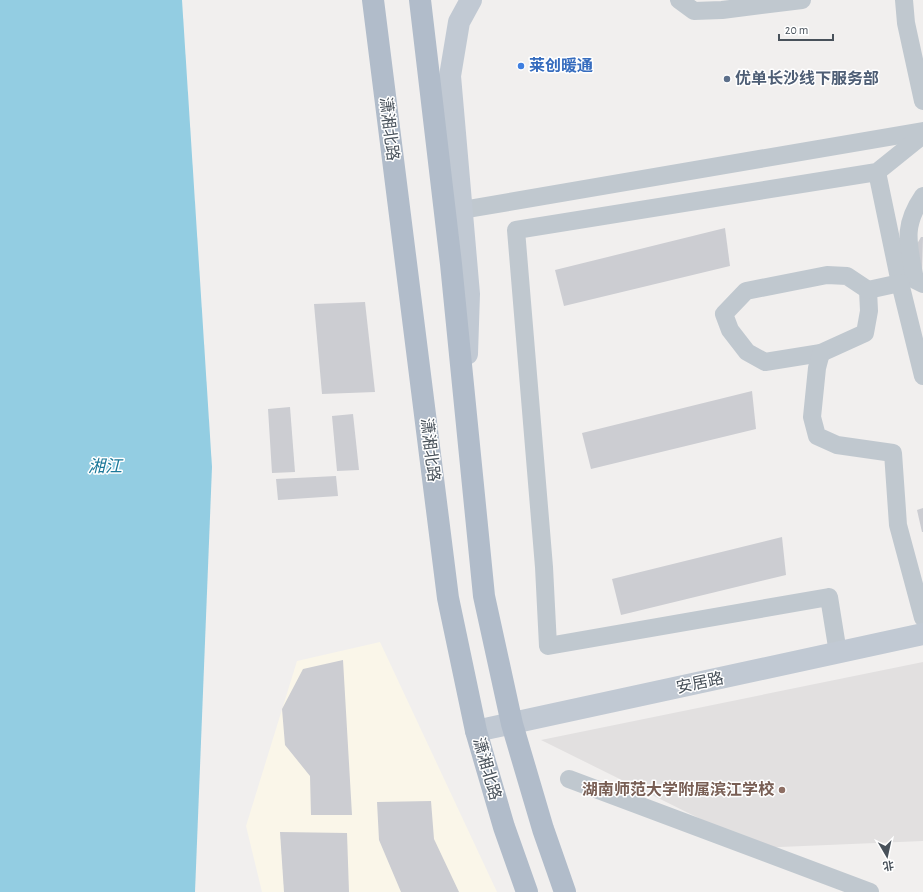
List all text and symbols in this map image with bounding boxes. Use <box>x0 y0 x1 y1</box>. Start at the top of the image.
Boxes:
scale bar <box>779 16 833 42</box>
text: 20 m <box>785 24 808 36</box>
place label: 莱创暖通 <box>529 57 593 74</box>
marker: 莱创暖通 <box>516 61 526 71</box>
place label: 优单长沙线下服务部 <box>735 69 879 87</box>
marker: 优单长沙线下服务部 <box>722 74 732 84</box>
street label: 潇湘北路 <box>377 96 402 162</box>
street label: 潇湘北路 <box>418 417 443 483</box>
water label: 湘江 <box>88 457 124 475</box>
street label: 安居路 <box>675 669 725 696</box>
street label: 潇湘北路 <box>470 736 504 802</box>
place label: 湖南师范大学附属滨江学校 <box>582 780 775 798</box>
marker: 湖南师范大学附属滨江学校 <box>777 785 787 795</box>
north arrow <box>867 836 907 876</box>
text: 北 <box>882 859 895 872</box>

